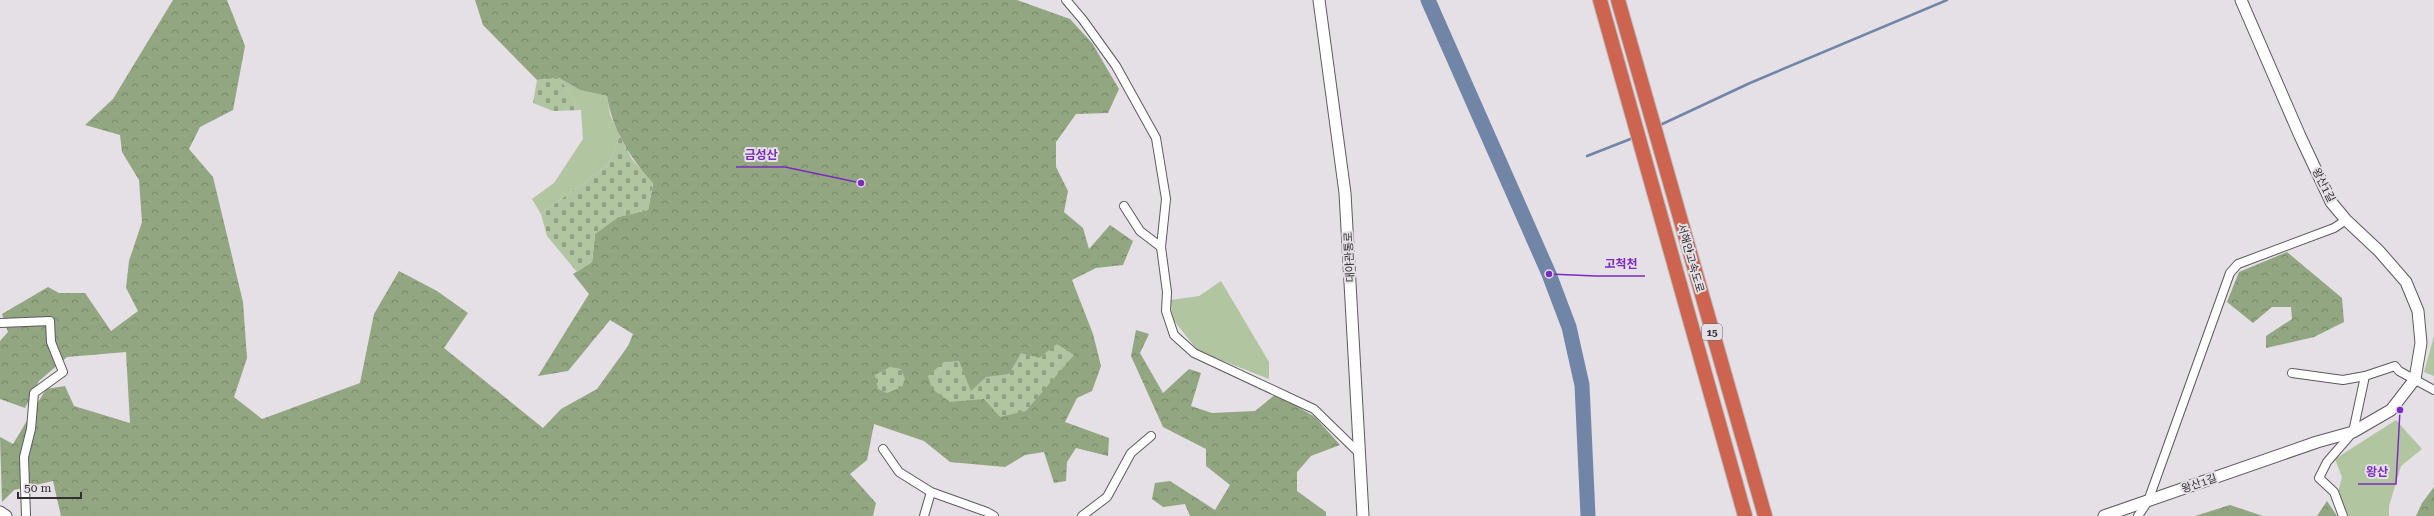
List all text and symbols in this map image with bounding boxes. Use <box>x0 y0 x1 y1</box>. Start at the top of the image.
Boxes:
callout: 금성산 <box>736 143 785 167</box>
text: 금성산 <box>744 148 778 162</box>
street label: 왕산1길 <box>2309 166 2338 204</box>
street label: 서해안고속도로 <box>1675 222 1707 294</box>
street label: 대야관통로 <box>1342 231 1357 283</box>
callout: 고척천 <box>1596 252 1645 276</box>
text: 고척천 <box>1604 257 1638 271</box>
road number: 15 <box>1702 324 1722 340</box>
callout: 왕산 <box>2358 460 2396 484</box>
text: 왕산 <box>2366 465 2388 479</box>
street label: 왕산1길 <box>2180 471 2219 496</box>
scale bar <box>18 474 81 500</box>
text: 50 m <box>24 481 51 495</box>

